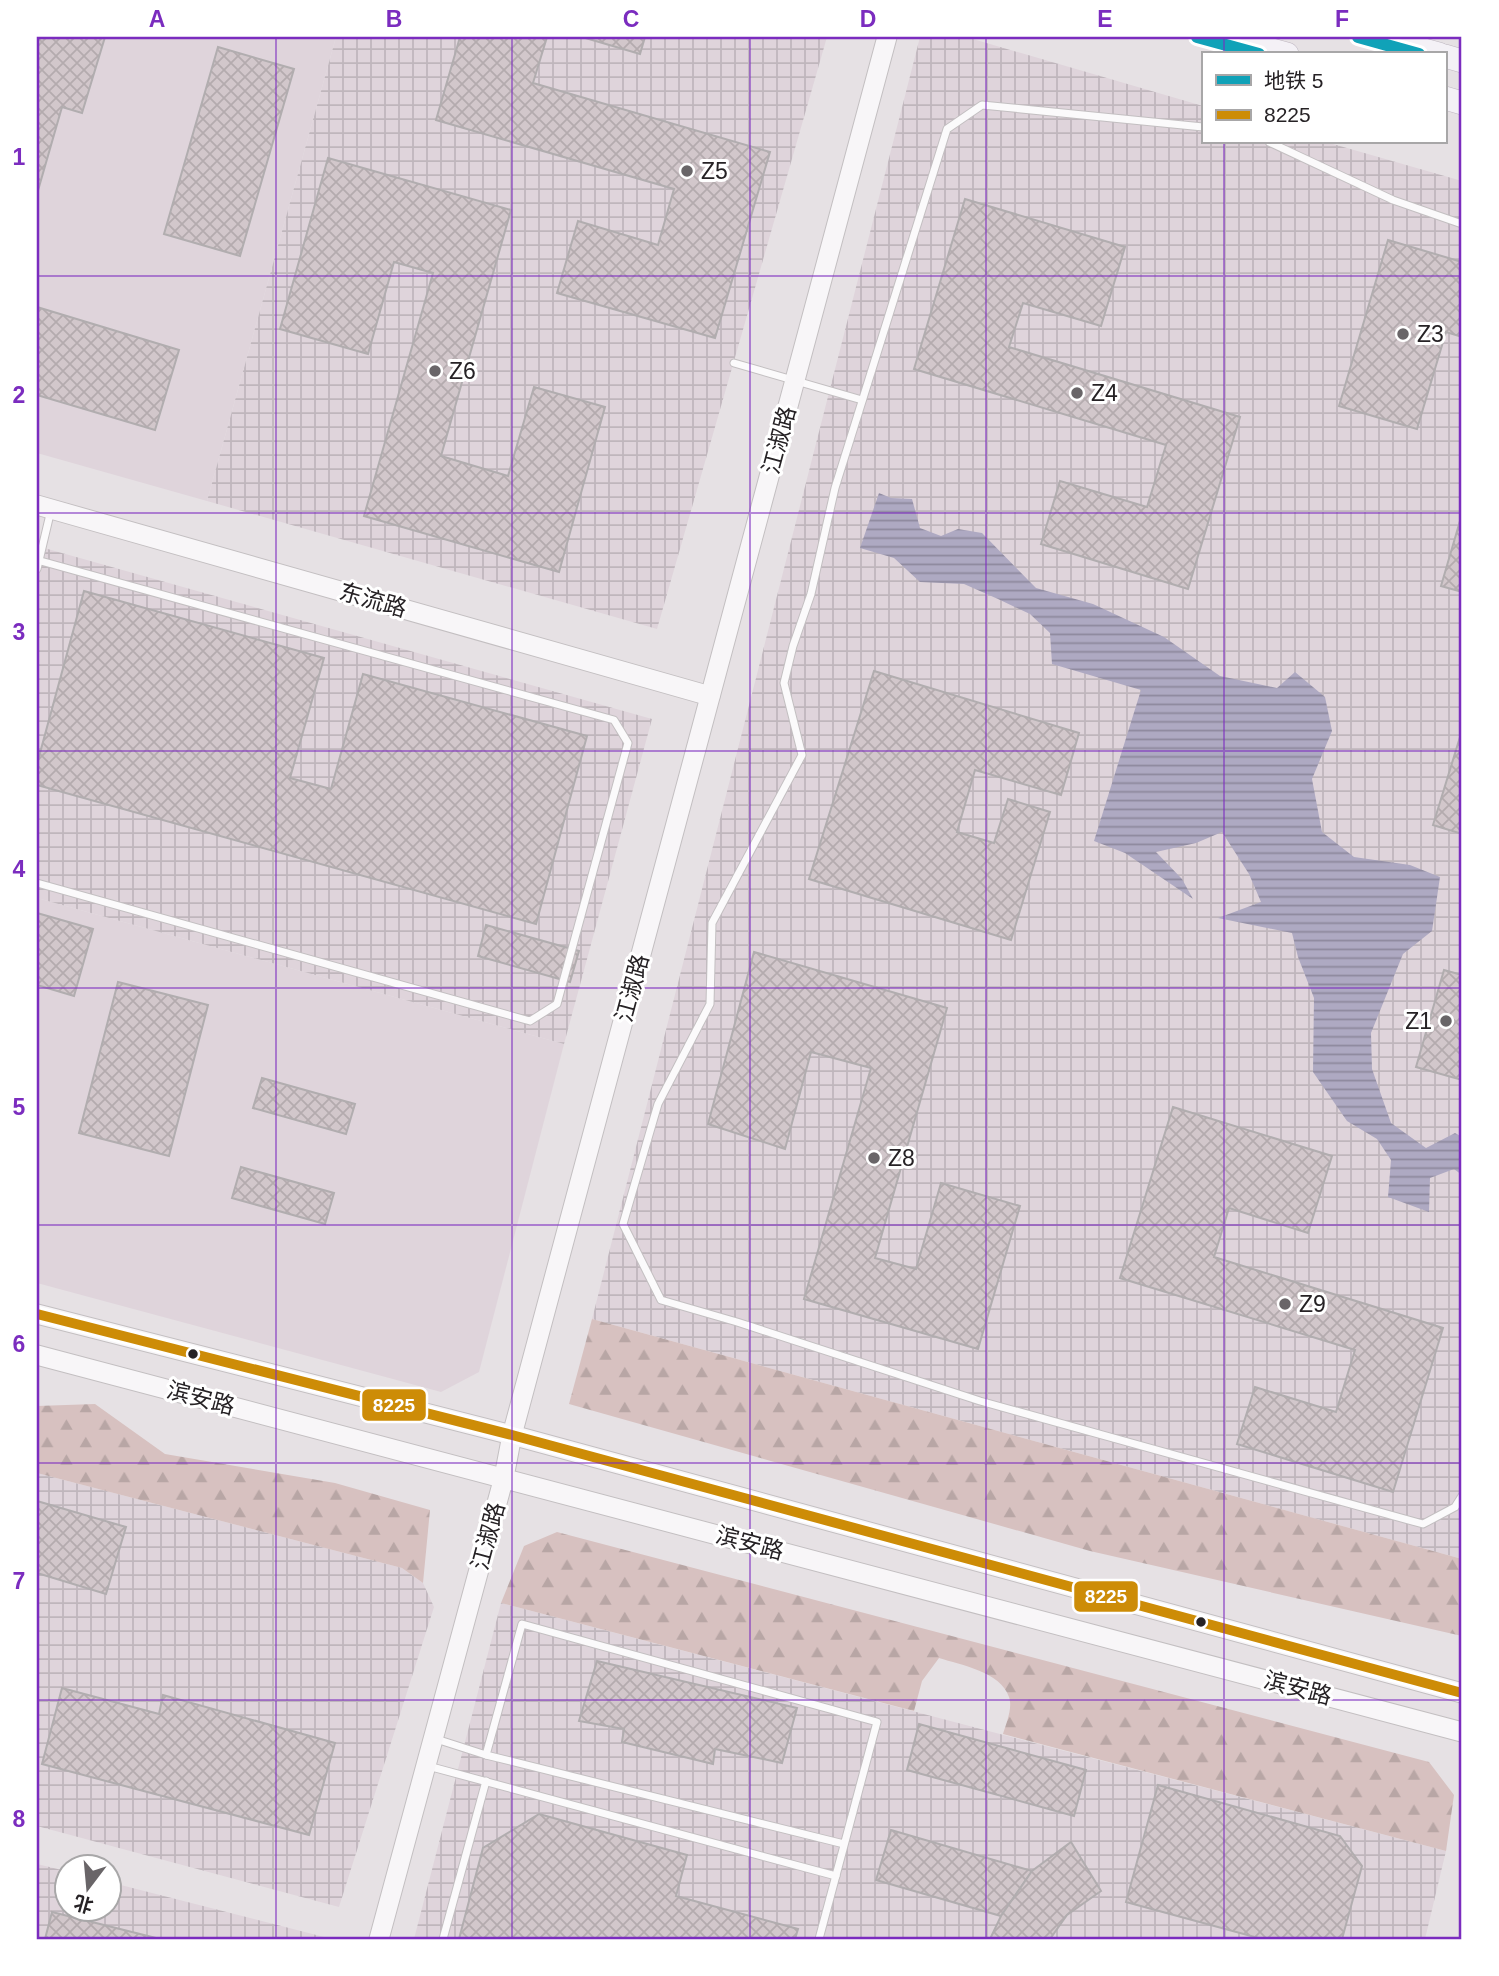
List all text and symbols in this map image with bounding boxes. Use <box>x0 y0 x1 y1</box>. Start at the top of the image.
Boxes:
text: A <box>149 6 165 32</box>
text: B <box>386 6 402 32</box>
text: C <box>623 6 639 32</box>
text: D <box>860 6 876 32</box>
text: E <box>1097 6 1113 32</box>
text: F <box>1335 6 1349 32</box>
legend <box>1202 52 1446 144</box>
text: 地铁 5 <box>1264 69 1324 92</box>
text: 8225 <box>1264 103 1311 126</box>
text: 1 <box>13 144 26 170</box>
place label: Z5 <box>701 158 728 184</box>
marker: Z5 <box>679 163 695 179</box>
place label: Z3 <box>1417 321 1444 347</box>
marker: Z3 <box>1395 326 1411 342</box>
place label: Z6 <box>449 358 476 384</box>
marker: Z6 <box>427 363 443 379</box>
place label: Z4 <box>1091 380 1118 406</box>
text: 2 <box>13 382 25 408</box>
marker: Z4 <box>1069 385 1085 401</box>
street label: 江淑路 <box>758 403 800 477</box>
street label: 东流路 <box>336 578 410 622</box>
text: 3 <box>13 619 25 645</box>
text: 4 <box>13 856 26 882</box>
street label: 江淑路 <box>611 951 653 1025</box>
place label: Z1 <box>1405 1008 1432 1034</box>
marker: Z1 <box>1438 1013 1454 1029</box>
text: 5 <box>13 1094 26 1120</box>
place label: Z8 <box>888 1145 915 1171</box>
marker: Z8 <box>866 1150 882 1166</box>
place label: Z9 <box>1299 1291 1326 1317</box>
marker: Z9 <box>1277 1296 1293 1312</box>
text: 6 <box>13 1331 25 1357</box>
unlabelled marker <box>186 1347 200 1361</box>
street label: 滨安路 <box>164 1377 238 1419</box>
line badge: 8225 <box>361 1388 427 1422</box>
text: 8225 <box>373 1395 416 1416</box>
street label: 江淑路 <box>467 1499 509 1573</box>
street label: 滨安路 <box>713 1522 787 1564</box>
text: 7 <box>13 1568 25 1594</box>
line badge: 8225 <box>1073 1580 1139 1613</box>
text: 8225 <box>1085 1586 1128 1607</box>
unlabelled marker <box>1194 1615 1208 1629</box>
street label: 滨安路 <box>1261 1667 1335 1709</box>
text: 8 <box>13 1806 26 1832</box>
north arrow <box>52 1854 122 1924</box>
text: 北 <box>71 1891 95 1917</box>

